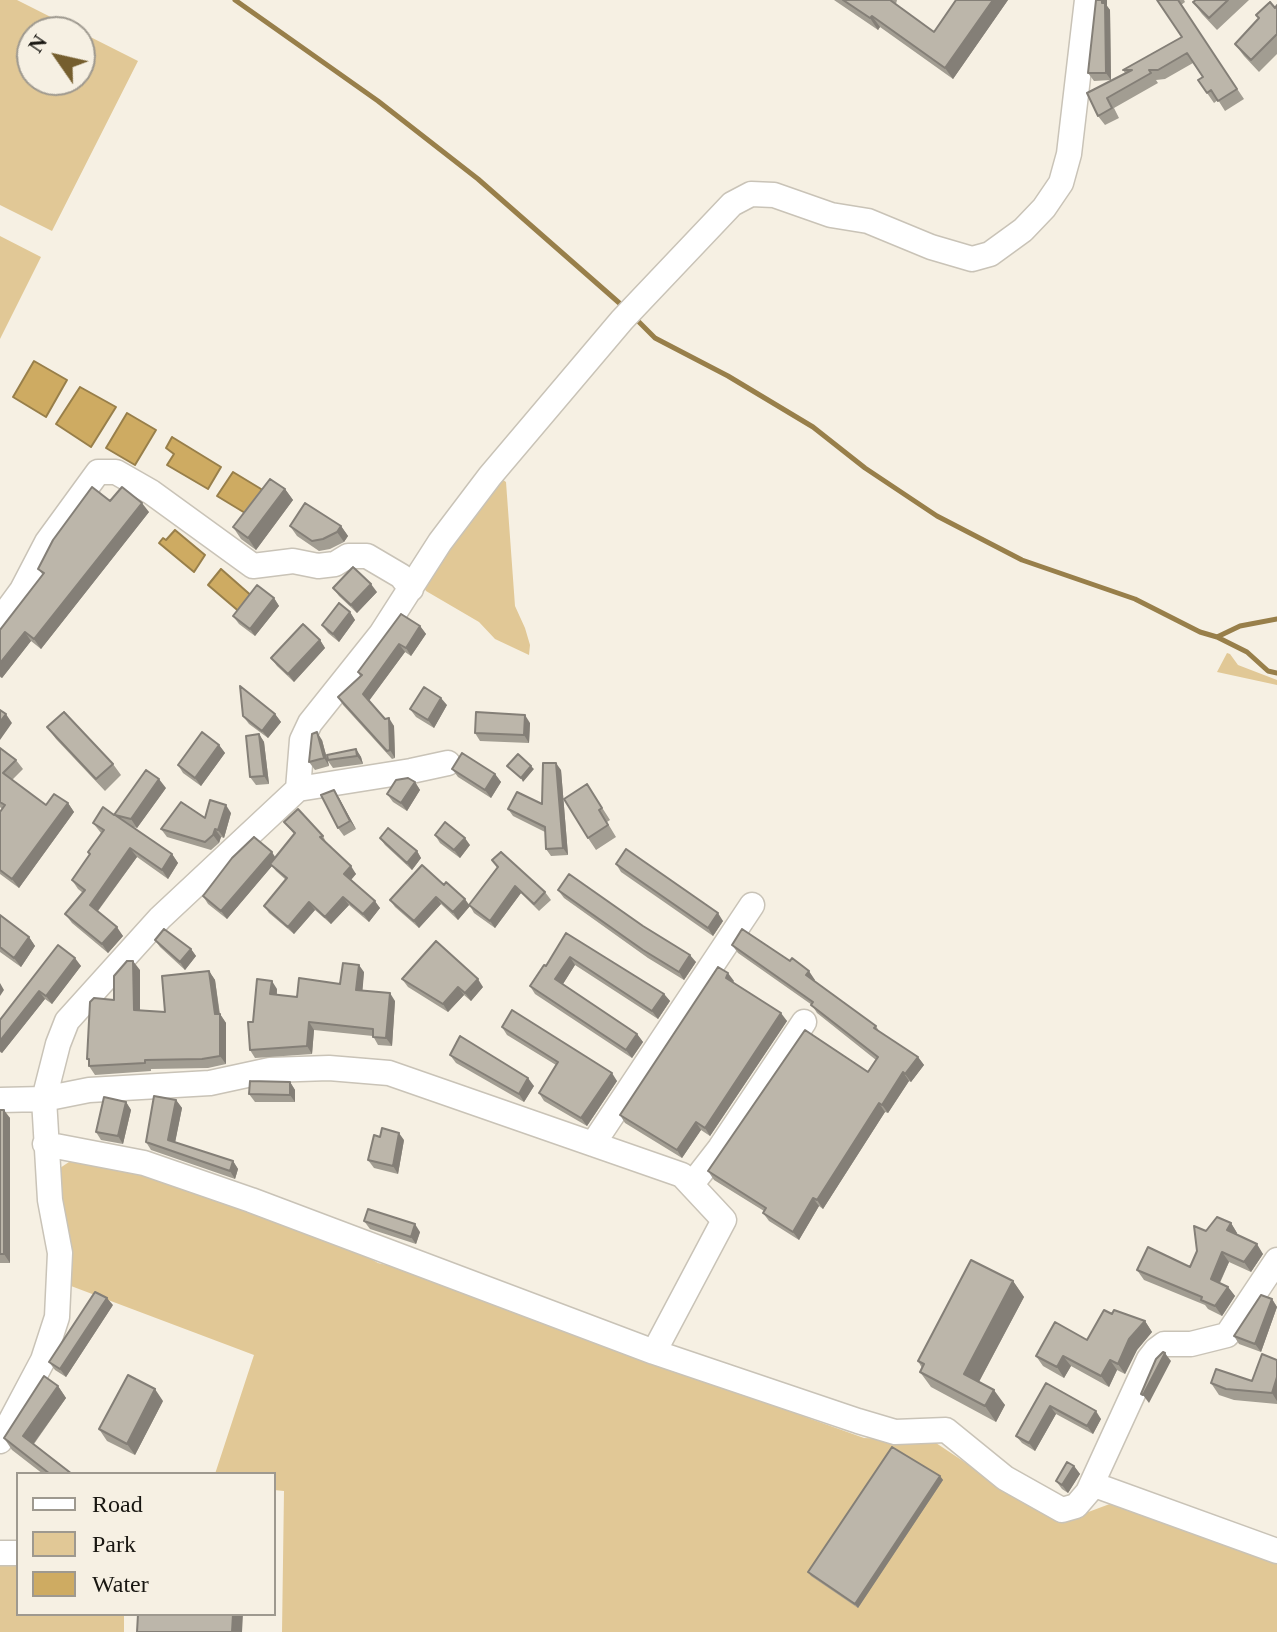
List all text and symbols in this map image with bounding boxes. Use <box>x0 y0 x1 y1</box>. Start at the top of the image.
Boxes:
north arrow <box>16 16 96 96</box>
text: N <box>23 30 52 57</box>
legend <box>16 1472 276 1616</box>
text: Road <box>92 1491 143 1517</box>
text: Park <box>92 1531 136 1557</box>
text: Water <box>92 1571 149 1597</box>

